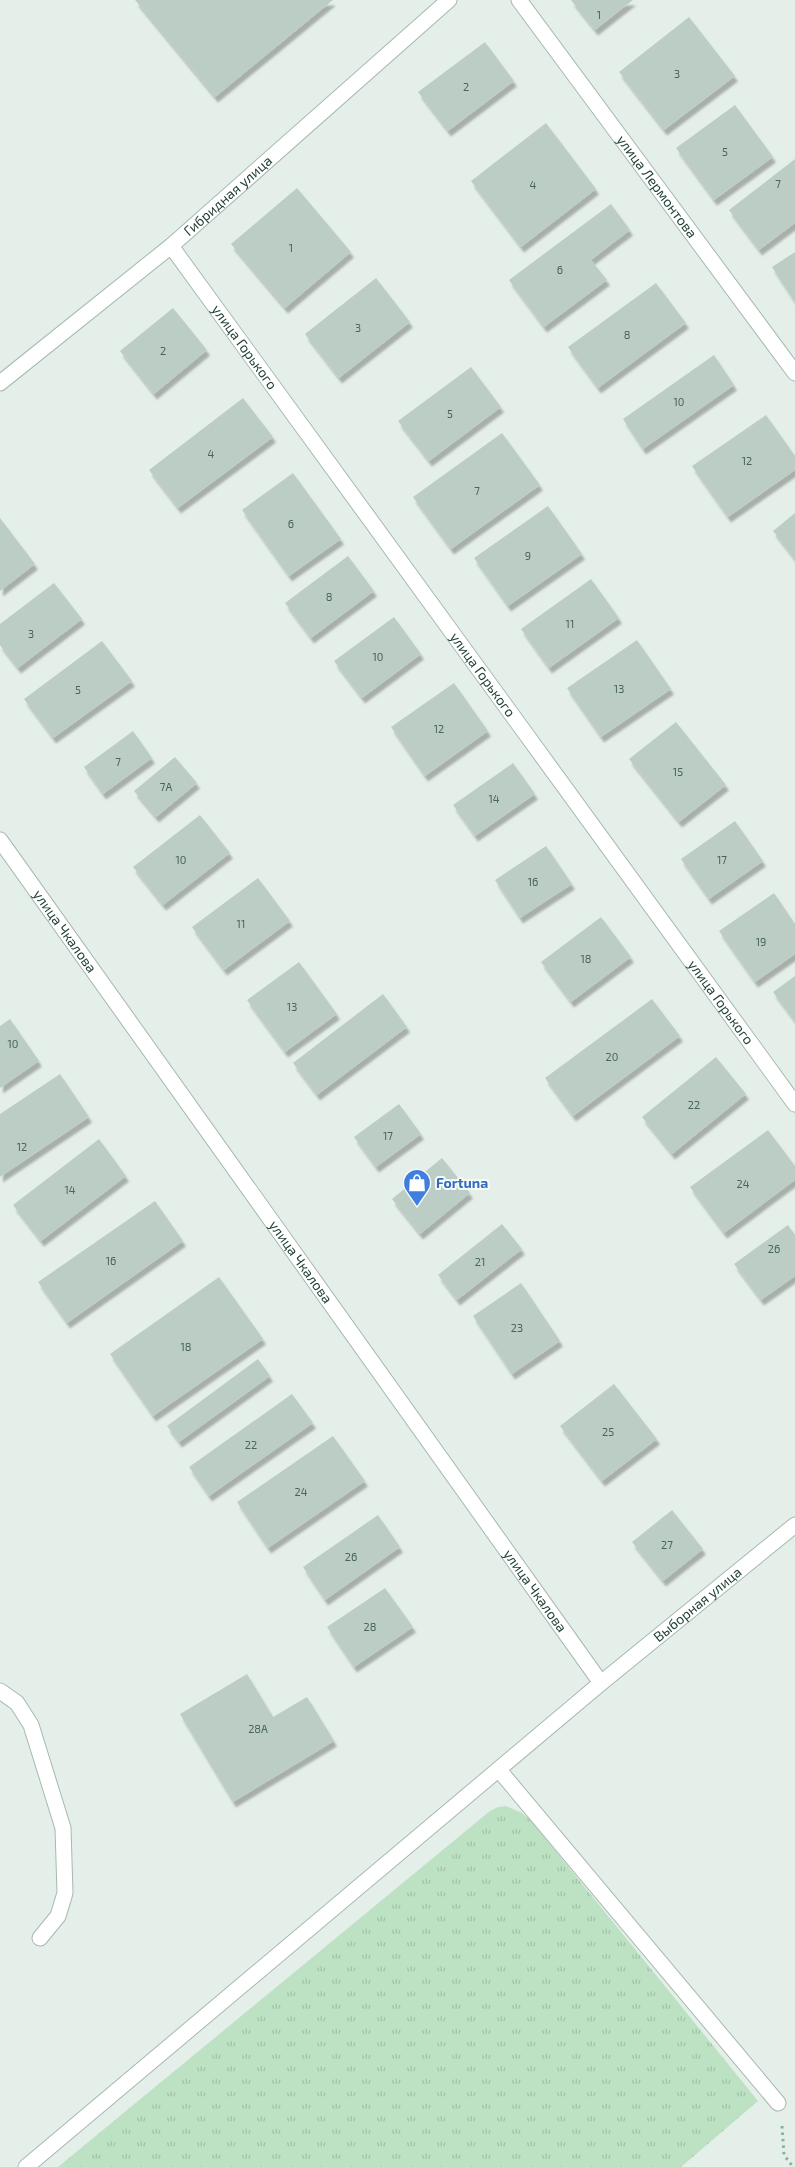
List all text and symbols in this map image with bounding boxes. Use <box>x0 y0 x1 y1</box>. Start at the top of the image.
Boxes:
house number: 1 <box>597 8 601 21</box>
house number: 3 <box>674 67 680 80</box>
house number: 2 <box>463 80 469 93</box>
street label: улица Лермонтова <box>614 131 701 241</box>
house number: 5 <box>722 145 728 158</box>
street label: Гибридная улица <box>180 152 275 239</box>
house number: 7 <box>775 177 781 190</box>
house number: 4 <box>530 178 537 191</box>
house number: 1 <box>289 241 293 254</box>
house number: 6 <box>557 263 563 276</box>
street label: улица Горького <box>208 301 281 392</box>
house number: 3 <box>355 321 361 334</box>
house number: 8 <box>624 328 630 341</box>
house number: 2 <box>160 344 166 357</box>
house number: 10 <box>673 395 685 408</box>
house number: 5 <box>447 407 453 420</box>
house number: 4 <box>208 447 215 460</box>
house number: 12 <box>742 454 752 467</box>
house number: 7 <box>474 484 480 497</box>
house number: 6 <box>288 517 294 530</box>
house number: 9 <box>525 549 531 562</box>
house number: 8 <box>326 590 332 603</box>
house number: 11 <box>566 617 574 630</box>
house number: 3 <box>28 627 34 640</box>
street label: улица Горького <box>447 629 520 720</box>
house number: 10 <box>372 650 384 663</box>
house number: 13 <box>614 682 624 695</box>
house number: 5 <box>75 683 81 696</box>
house number: 12 <box>434 722 444 735</box>
house number: 7 <box>115 755 121 768</box>
house number: 15 <box>673 765 683 778</box>
house number: 7А <box>160 780 172 793</box>
house number: 14 <box>488 792 500 805</box>
house number: 10 <box>175 853 187 866</box>
house number: 17 <box>717 853 727 866</box>
house number: 16 <box>528 875 538 888</box>
street label: улица Чкалова <box>30 886 101 976</box>
house number: 11 <box>237 917 245 930</box>
house number: 19 <box>756 935 766 948</box>
house number: 18 <box>580 952 592 965</box>
street label: улица Горького <box>685 956 758 1048</box>
house number: 13 <box>287 1000 297 1013</box>
house number: 10 <box>7 1037 19 1050</box>
house number: 20 <box>606 1050 618 1063</box>
house number: 22 <box>688 1098 700 1111</box>
house number: 17 <box>383 1129 393 1142</box>
house number: 12 <box>17 1140 27 1153</box>
shop icon: Fortuna <box>402 1168 432 1207</box>
place label: Fortuna <box>436 1174 488 1191</box>
house number: 24 <box>737 1177 750 1190</box>
house number: 14 <box>64 1183 76 1196</box>
street label: улица Чкалова <box>266 1217 336 1306</box>
house number: 26 <box>768 1242 780 1255</box>
house number: 16 <box>106 1254 116 1267</box>
house number: 21 <box>475 1255 485 1268</box>
house number: 23 <box>511 1321 523 1334</box>
house number: 18 <box>180 1340 192 1353</box>
house number: 25 <box>602 1425 614 1438</box>
house number: 22 <box>245 1438 257 1451</box>
house number: 24 <box>295 1485 308 1498</box>
house number: 27 <box>661 1538 673 1551</box>
street label: улица Чкалова <box>500 1546 571 1635</box>
house number: 26 <box>345 1550 357 1563</box>
street label: Выборная улица <box>650 1563 745 1645</box>
house number: 28 <box>364 1620 376 1633</box>
house number: 28А <box>248 1722 268 1735</box>

